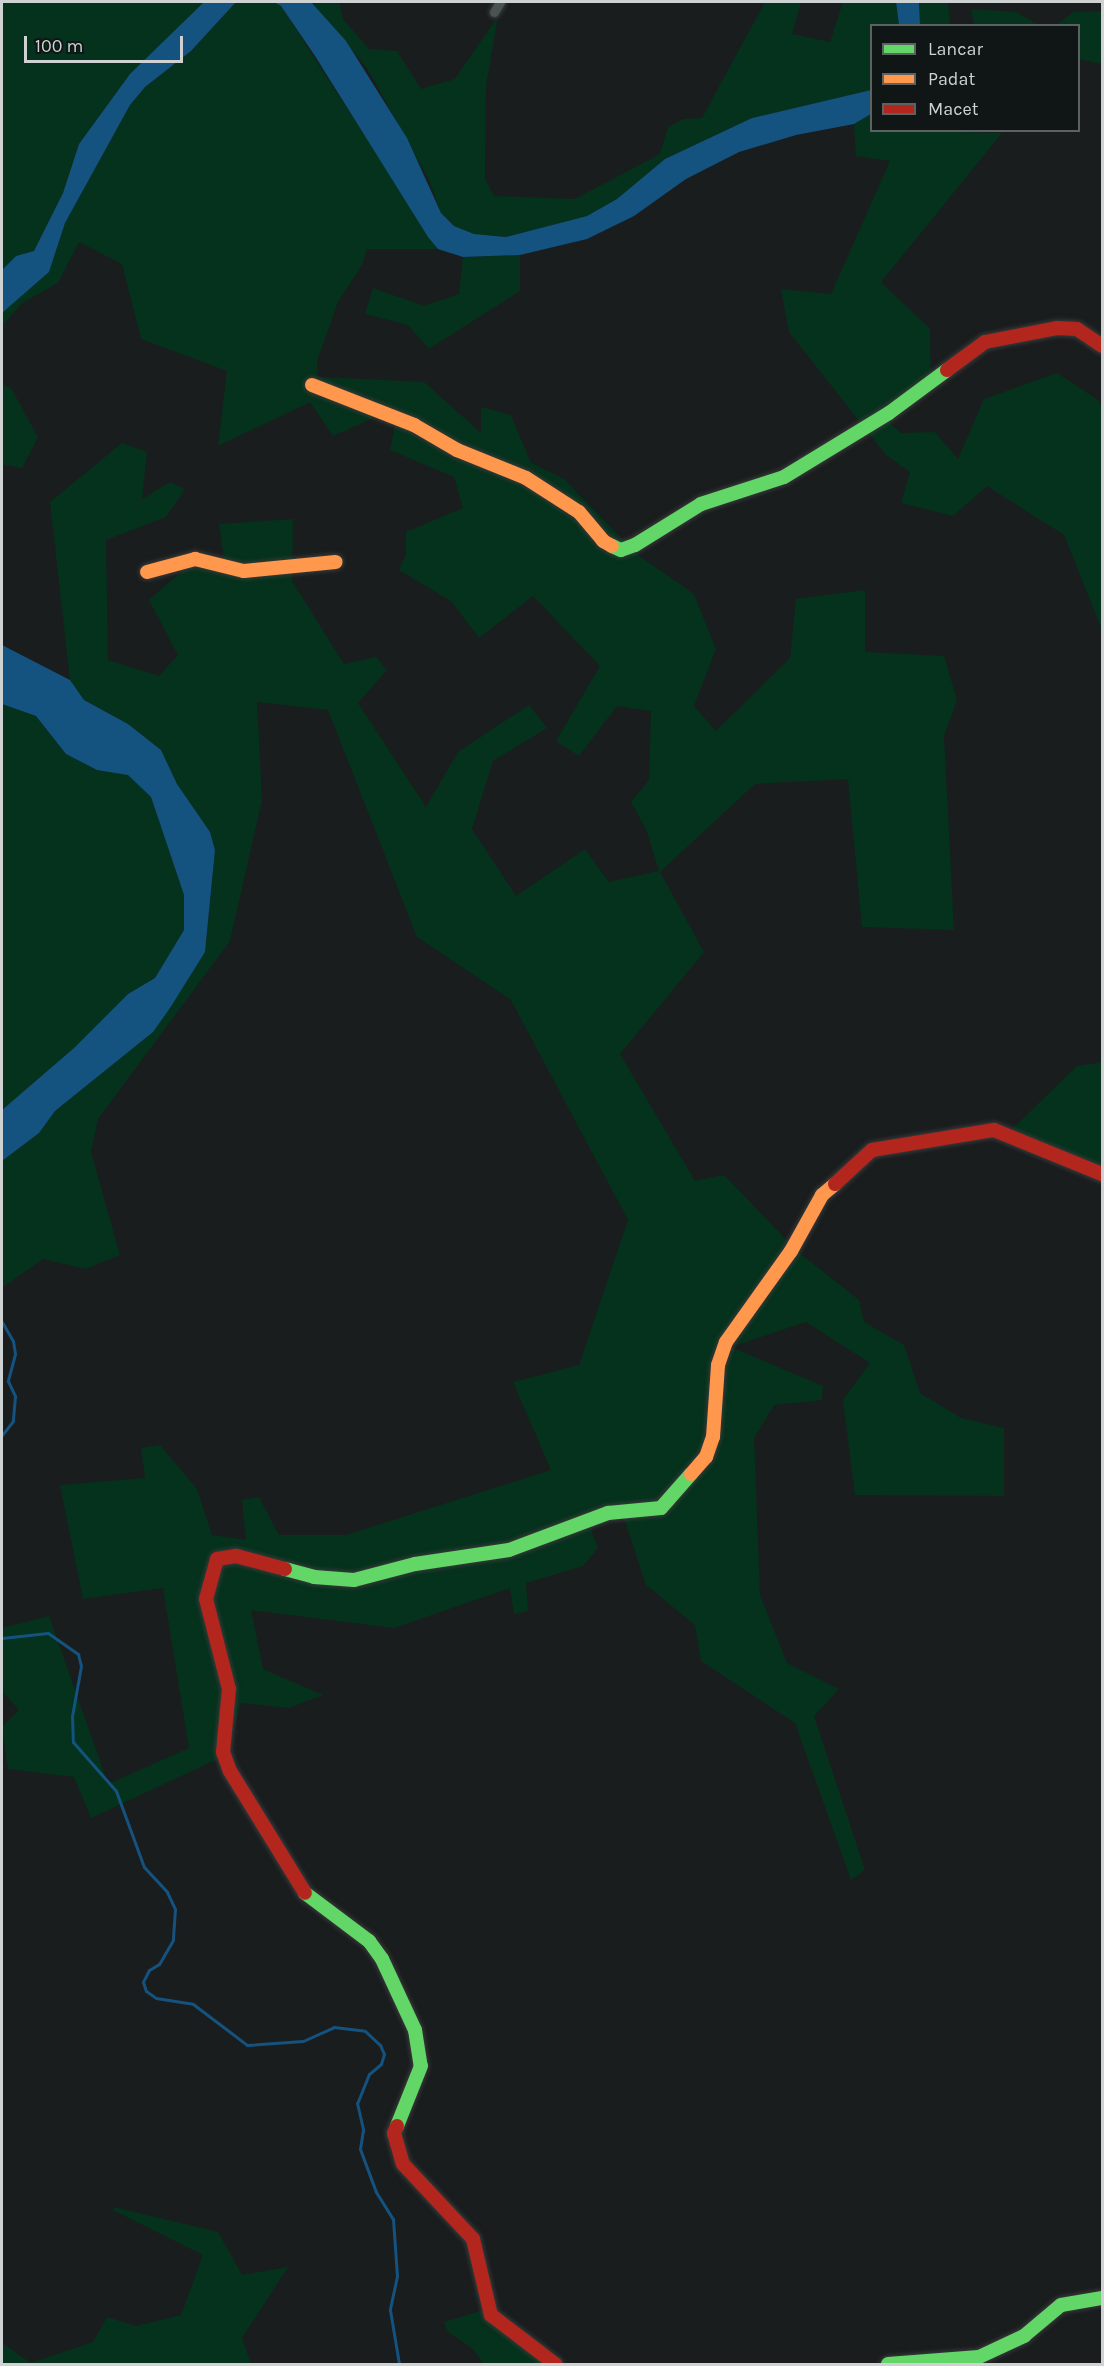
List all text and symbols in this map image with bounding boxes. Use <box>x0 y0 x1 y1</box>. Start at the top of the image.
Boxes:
scale bar <box>27 24 186 62</box>
legend <box>870 24 1080 132</box>
text: 100 m <box>35 35 83 57</box>
text: Lancar <box>928 38 983 60</box>
text: Padat <box>928 68 975 90</box>
text: Macet <box>928 98 978 120</box>

